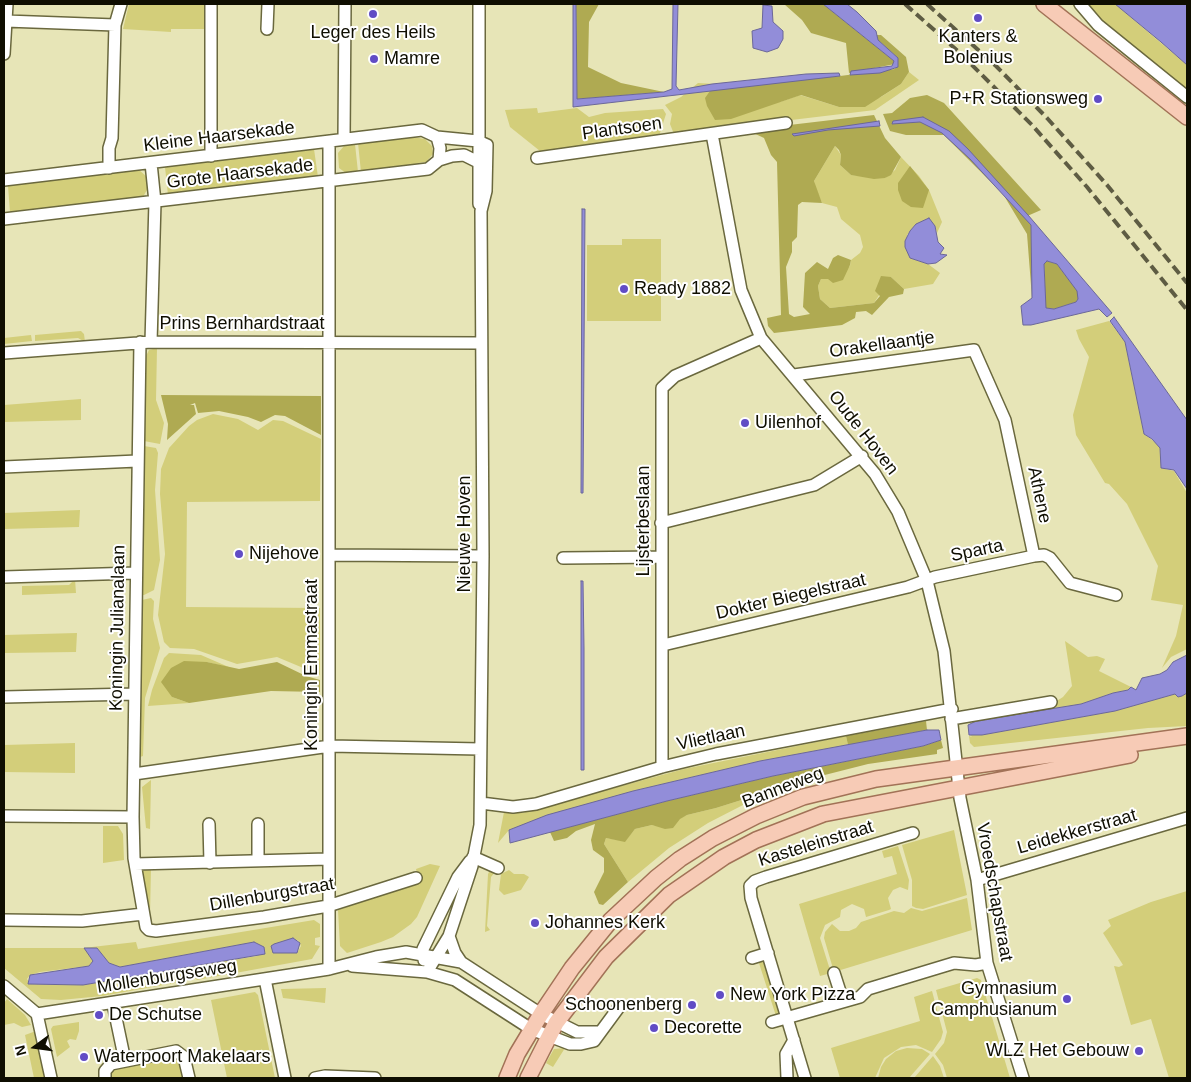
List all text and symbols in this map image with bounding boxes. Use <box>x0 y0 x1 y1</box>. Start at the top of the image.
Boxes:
marker: Leger des Heils <box>367 8 379 20</box>
marker: Kanters & Bolenius <box>972 12 984 24</box>
place label: Leger des Heils <box>310 22 436 44</box>
place label: Kanters & Bolenius <box>938 26 1018 68</box>
place label: Mamre <box>384 48 440 70</box>
marker: Mamre <box>368 53 380 65</box>
place label: P+R Stationsweg <box>949 88 1088 110</box>
marker: P+R Stationsweg <box>1092 93 1104 105</box>
street label: Plantsoen <box>581 113 663 145</box>
street label: Kleine Haarsekade <box>142 117 296 157</box>
street label: Grote Haarsekade <box>166 154 314 194</box>
place label: Ready 1882 <box>634 278 731 300</box>
marker: Ready 1882 <box>618 283 630 295</box>
street label: Prins Bernhardstraat <box>159 313 325 335</box>
street label: Orakellaantje <box>828 327 936 363</box>
street label: Oude Hoven <box>823 387 903 479</box>
place label: Uilenhof <box>755 412 821 434</box>
marker: Uilenhof <box>739 417 751 429</box>
street label: Lijsterbeslaan <box>633 465 655 577</box>
street label: Athene <box>1023 465 1055 525</box>
street label: Nieuwe Hoven <box>454 475 476 593</box>
street label: Sparta <box>949 535 1005 567</box>
place label: Nijehove <box>249 543 319 565</box>
street label: Koningin Julianalaan <box>106 545 130 711</box>
marker: Nijehove <box>233 548 245 560</box>
street label: Dokter Biegelstraat <box>714 569 868 625</box>
street label: Koningin Emmastraat <box>301 579 323 751</box>
street label: Vlietlaan <box>675 720 747 756</box>
street label: Banneweg <box>739 763 827 813</box>
street label: Leidekkerstraat <box>1015 805 1139 859</box>
street label: Kasteleinstraat <box>756 816 876 872</box>
street label: Vroedschapstraat <box>971 821 1017 963</box>
street label: Dillenburgstraat <box>208 873 336 917</box>
place label: Johannes Kerk <box>545 912 665 934</box>
marker: Johannes Kerk <box>529 917 541 929</box>
street label: Mollenburgseweg <box>96 955 238 999</box>
place label: Gymnasium Camphusianum <box>931 978 1057 1021</box>
place label: New York Pizza <box>730 984 855 1006</box>
marker: New York Pizza <box>714 989 726 1001</box>
marker: Gymnasium Camphusianum <box>1061 993 1073 1005</box>
place label: Schoonenberg <box>565 994 682 1016</box>
marker: Schoonenberg <box>686 999 698 1011</box>
place label: De Schutse <box>109 1004 202 1026</box>
marker: De Schutse <box>93 1009 105 1021</box>
place label: Decorette <box>664 1017 742 1039</box>
north arrow <box>10 1022 60 1072</box>
marker: Decorette <box>648 1022 660 1034</box>
place label: WLZ Het Gebouw <box>986 1040 1129 1062</box>
text: N <box>11 1044 29 1057</box>
marker: WLZ Het Gebouw <box>1133 1045 1145 1057</box>
place label: Waterpoort Makelaars <box>94 1046 270 1068</box>
marker: Waterpoort Makelaars <box>78 1051 90 1063</box>

